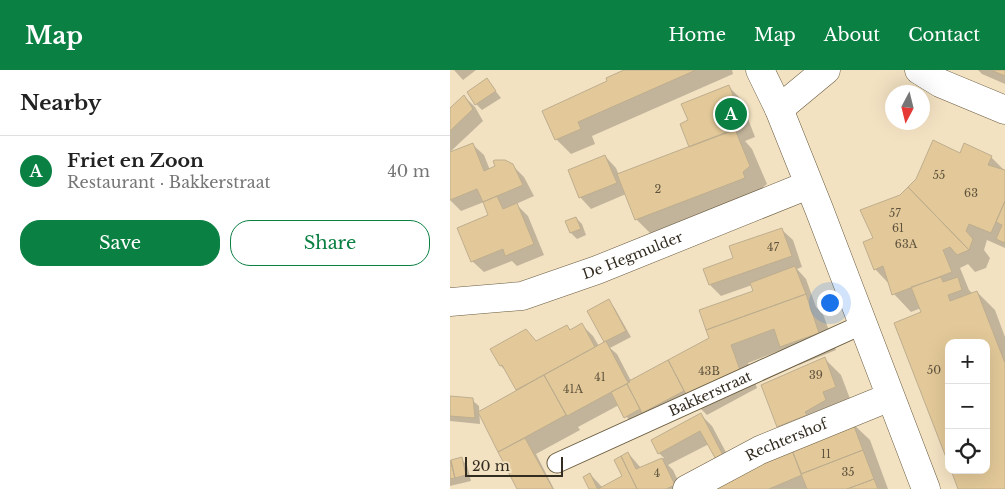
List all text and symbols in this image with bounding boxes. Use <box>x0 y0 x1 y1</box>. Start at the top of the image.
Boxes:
text: Map <box>25 21 83 50</box>
text: Home <box>668 24 726 46</box>
text: Map <box>754 24 796 46</box>
text: About <box>824 24 880 46</box>
text: Contact <box>908 24 980 46</box>
north arrow <box>885 85 930 130</box>
text: Nearby <box>20 90 101 116</box>
pin: A <box>715 95 747 133</box>
text: Friet en Zoon <box>67 149 204 172</box>
text: A <box>30 161 42 181</box>
text: 40 m <box>387 161 430 181</box>
house number: 55 <box>933 168 945 182</box>
text: Restaurant · Bakkerstraat <box>67 172 271 192</box>
house number: 2 <box>655 182 662 196</box>
house number: 63 <box>964 186 978 200</box>
house number: 57 <box>889 206 901 220</box>
button: Save <box>20 220 220 266</box>
button: Share <box>230 220 430 266</box>
house number: 61 <box>892 221 904 235</box>
street label: De Hegmulder <box>580 227 686 283</box>
house number: 63A <box>895 237 918 251</box>
house number: 47 <box>767 240 779 254</box>
your location <box>817 290 843 316</box>
map controls <box>945 339 990 474</box>
button: + <box>945 339 990 384</box>
house number: 50 <box>927 363 941 377</box>
house number: 43B <box>698 364 720 378</box>
street label: Bakkerstraat <box>666 367 755 420</box>
house number: 39 <box>809 368 823 382</box>
house number: 41 <box>594 370 606 384</box>
house number: 41A <box>563 382 583 396</box>
button: − <box>945 384 990 429</box>
street label: Rechtershof <box>742 414 832 465</box>
button: locate <box>945 429 990 474</box>
house number: 11 <box>821 447 831 461</box>
scale bar <box>465 454 562 477</box>
text: 20 m <box>472 457 510 475</box>
house number: 35 <box>841 465 855 479</box>
house number: 4 <box>654 466 660 480</box>

